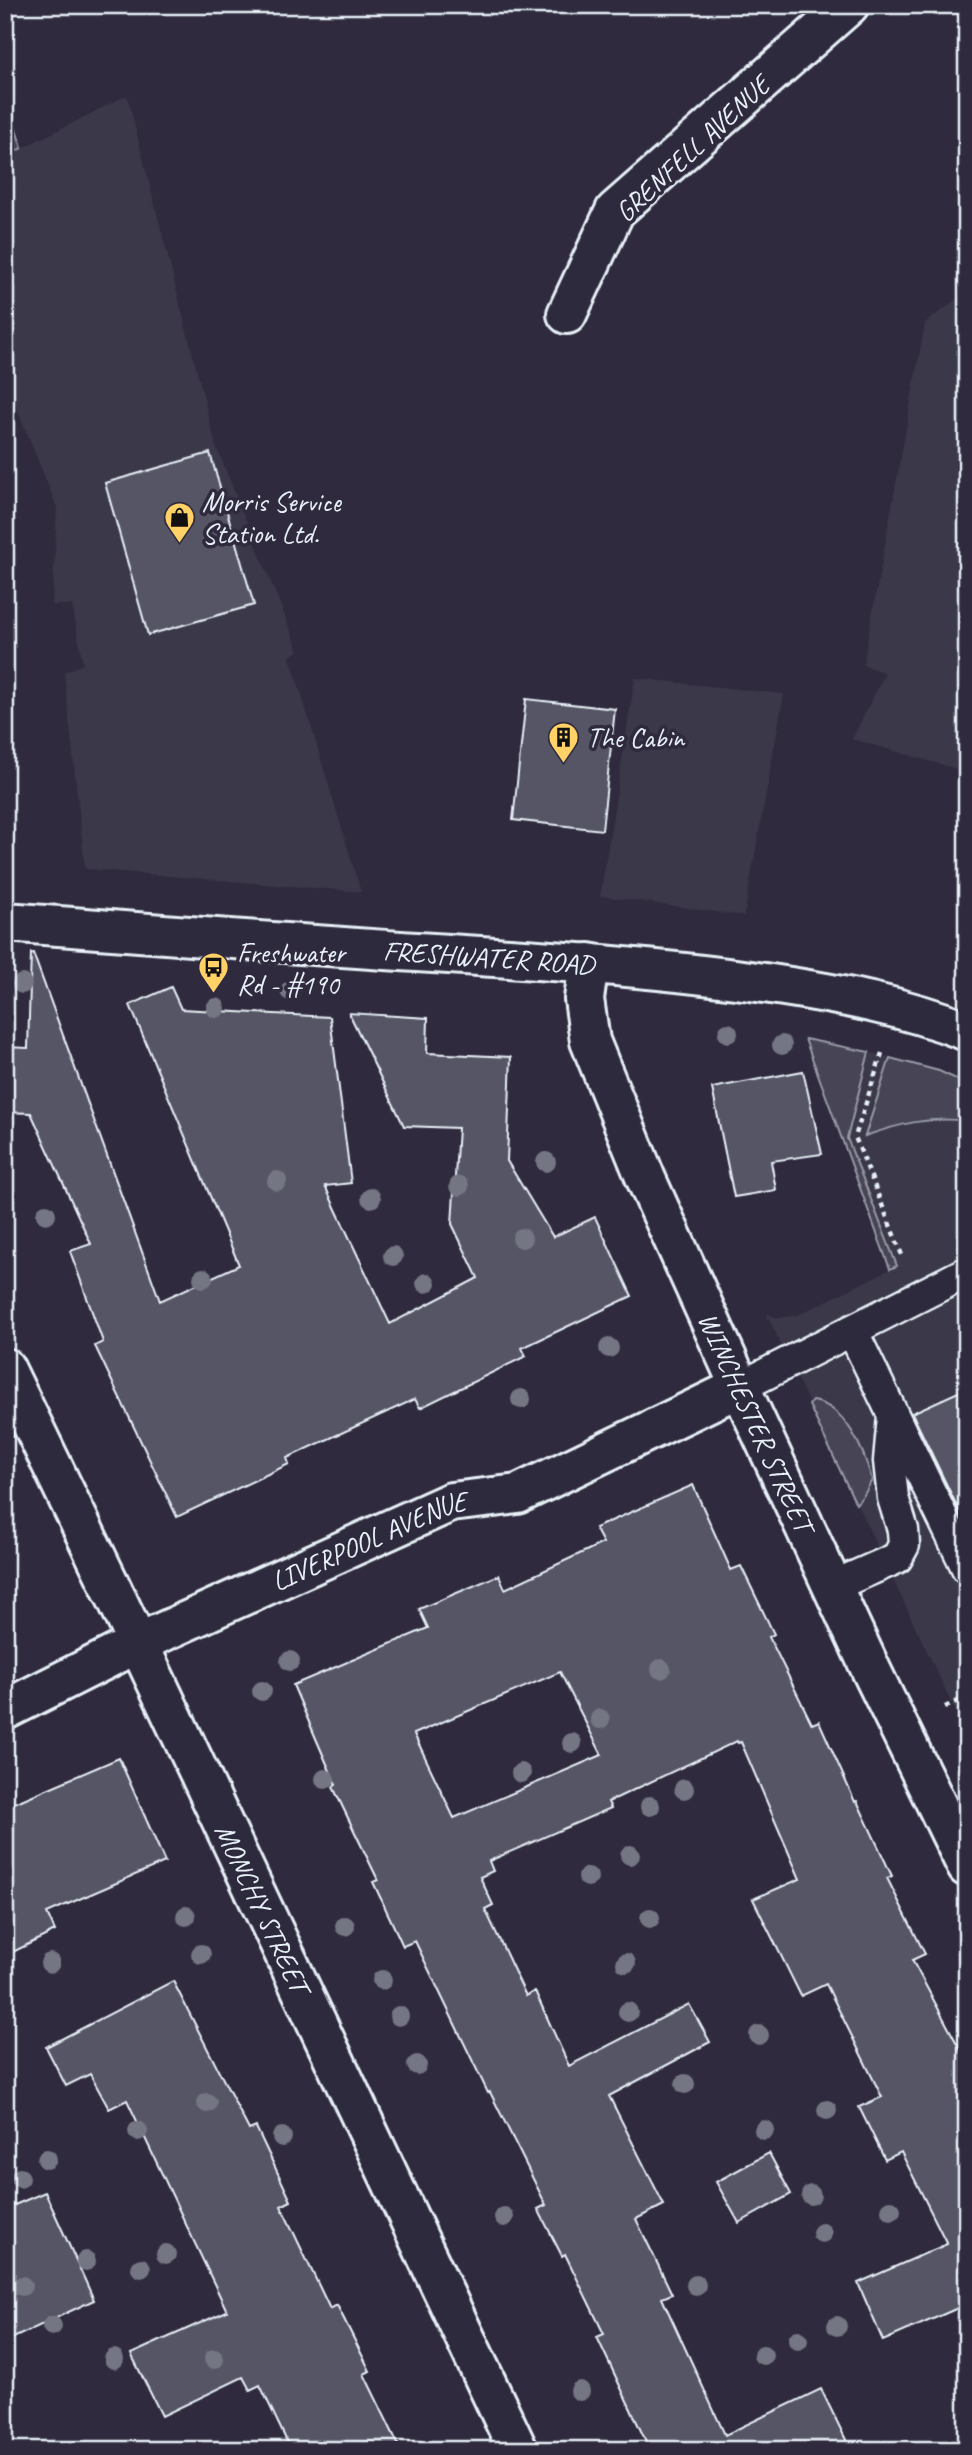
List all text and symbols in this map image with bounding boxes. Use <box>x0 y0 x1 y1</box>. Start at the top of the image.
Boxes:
street label: GRENFELL AVENUE <box>608 65 780 229</box>
place label: Morris Service Station Ltd. <box>202 484 343 551</box>
shop icon: Morris Service Station Ltd. <box>162 500 196 544</box>
building icon: The Cabin <box>547 720 581 764</box>
place label: The Cabin <box>587 720 685 755</box>
street label: FRESHWATER ROAD <box>382 933 598 982</box>
place label: Freshwater Rd - #190 <box>237 935 347 1002</box>
bus stop icon: Freshwater Rd - #190 <box>197 951 231 995</box>
street label: WINCHESTER STREET <box>690 1307 824 1543</box>
street label: LIVERPOOL AVENUE <box>266 1483 472 1599</box>
street label: MONCHY STREET <box>207 1818 320 2005</box>

